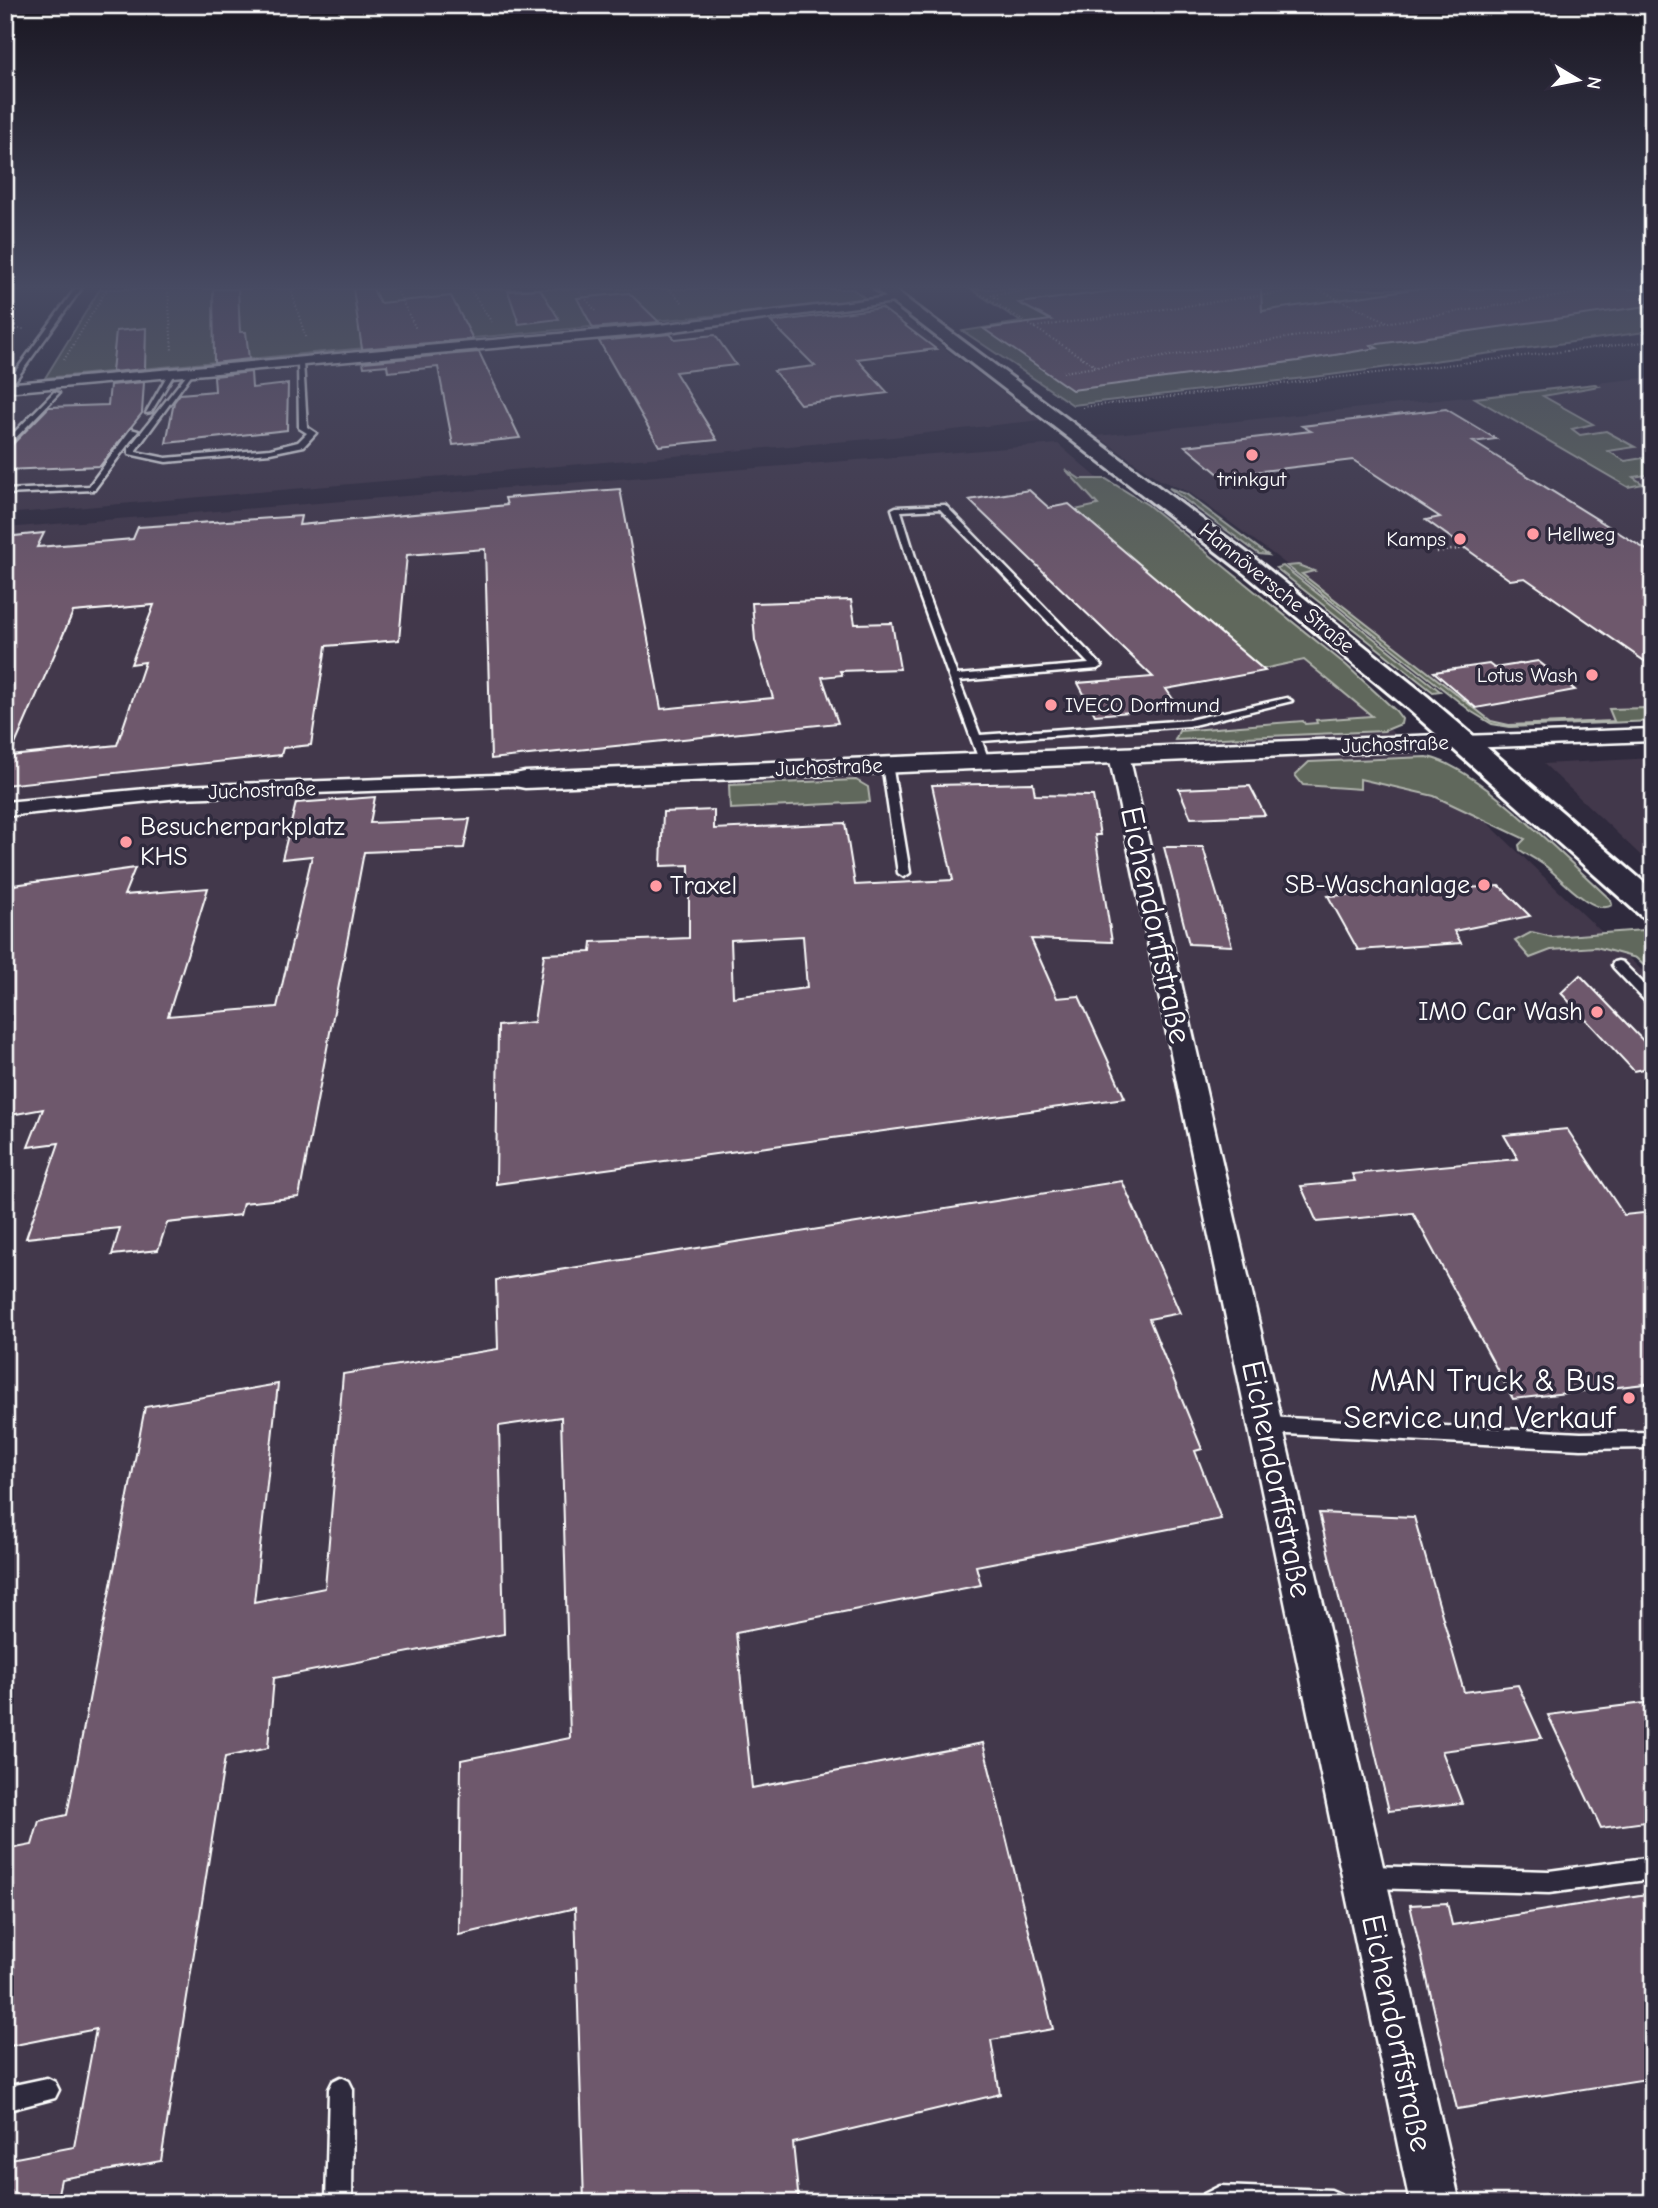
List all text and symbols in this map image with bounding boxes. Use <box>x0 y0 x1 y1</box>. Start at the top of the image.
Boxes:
north arrow <box>1542 46 1612 116</box>
text: N <box>1582 75 1606 91</box>
marker: trinkgut <box>1244 447 1260 463</box>
place label: trinkgut <box>1217 467 1287 491</box>
street label: Hannöversche Straße <box>1195 518 1359 658</box>
place label: Hellweg <box>1547 522 1616 546</box>
marker: Hellweg <box>1525 526 1541 542</box>
place label: Kamps <box>1386 527 1446 551</box>
marker: Kamps <box>1452 531 1468 547</box>
place label: Lotus Wash <box>1477 663 1578 687</box>
marker: Lotus Wash <box>1584 667 1600 683</box>
place label: IVECO Dortmund <box>1065 693 1220 717</box>
marker: IVECO Dortmund <box>1043 697 1059 713</box>
street label: Juchostraße <box>1341 730 1449 758</box>
street label: Juchostraße <box>775 753 883 781</box>
street label: Juchostraße <box>208 776 316 804</box>
street label: Eichendorffstraße <box>1113 803 1199 1047</box>
place label: Besucherparkplatz KHS <box>140 812 345 872</box>
marker: Besucherparkplatz KHS <box>118 834 134 850</box>
place label: SB-Waschanlage <box>1285 870 1470 900</box>
place label: Traxel <box>670 871 737 901</box>
marker: SB-Waschanlage <box>1476 877 1492 893</box>
marker: Traxel <box>648 878 664 894</box>
place label: IMO Car Wash <box>1418 997 1583 1027</box>
marker: IMO Car Wash <box>1589 1004 1605 1020</box>
street label: Eichendorffstraße <box>1234 1357 1320 1601</box>
place label: MAN Truck & Bus Service und Verkauf <box>1344 1362 1617 1436</box>
marker: MAN Truck & Bus Service und Verkauf <box>1621 1390 1637 1406</box>
street label: Eichendorffstraße <box>1354 1911 1440 2155</box>

